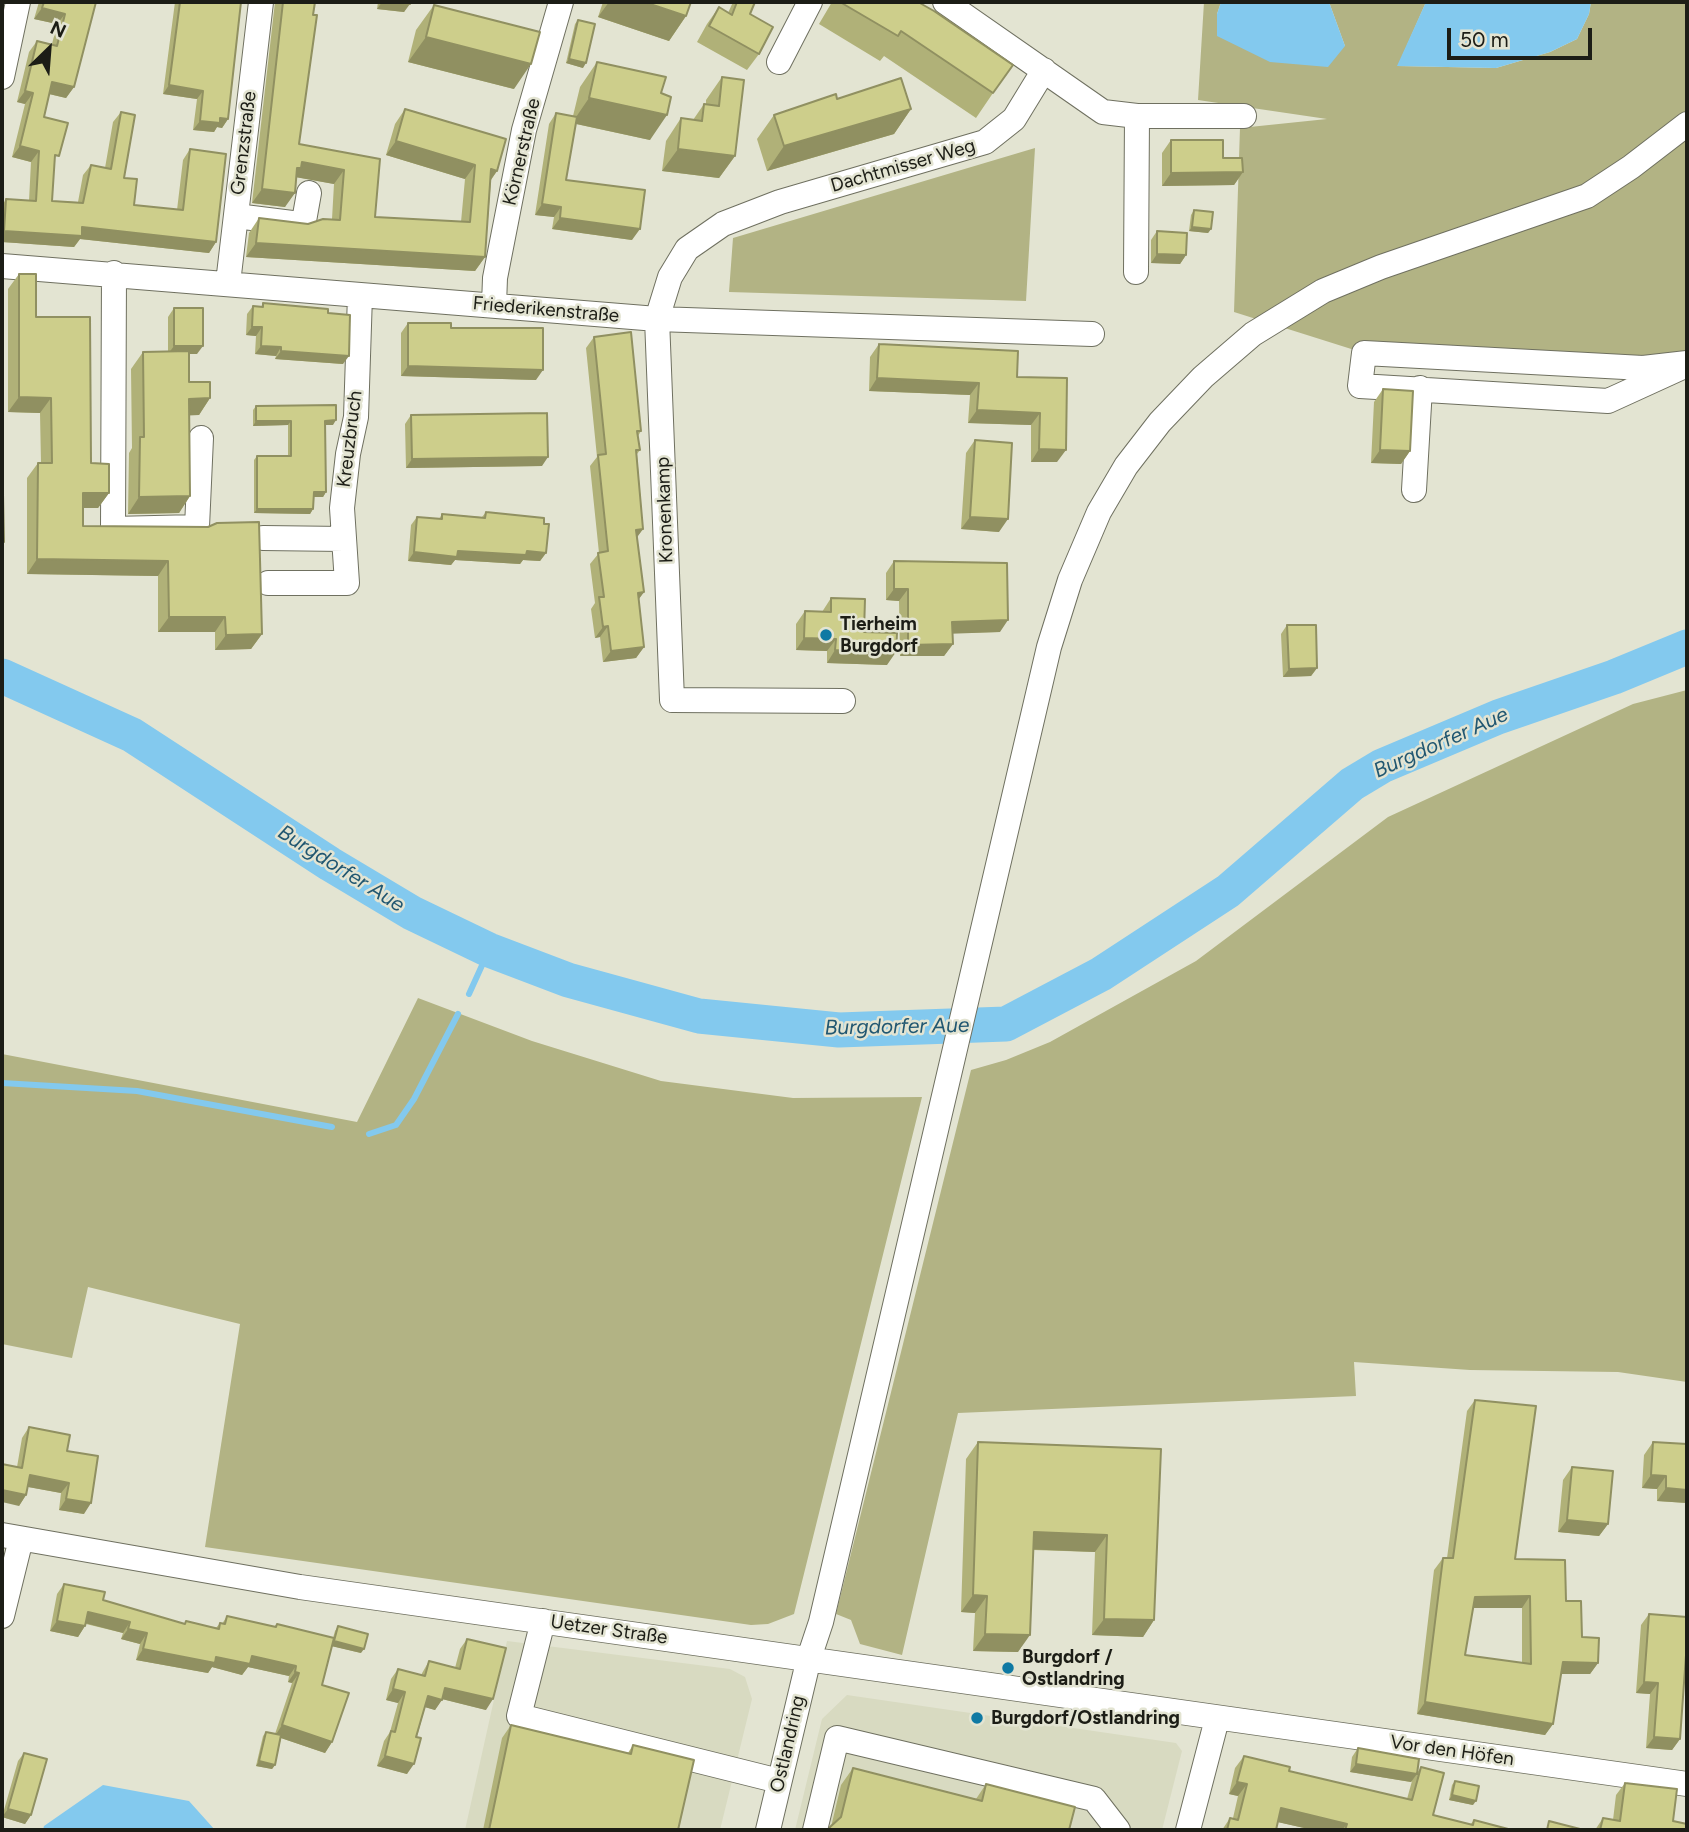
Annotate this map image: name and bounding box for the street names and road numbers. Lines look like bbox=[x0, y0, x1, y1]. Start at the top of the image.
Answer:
street label: Grenzstraße bbox=[226, 90, 262, 196]
street label: Körnerstraße bbox=[499, 96, 545, 208]
street label: Dachtmisser Weg bbox=[828, 134, 978, 198]
street label: Friederikenstraße bbox=[472, 292, 620, 328]
street label: Kreuzbruch bbox=[333, 389, 367, 489]
street label: Kronenkamp bbox=[652, 456, 678, 564]
street label: Uetzer Straße bbox=[549, 1611, 669, 1649]
street label: Ostlandring bbox=[766, 1693, 810, 1795]
street label: Vor den Höfen bbox=[1389, 1731, 1515, 1771]

